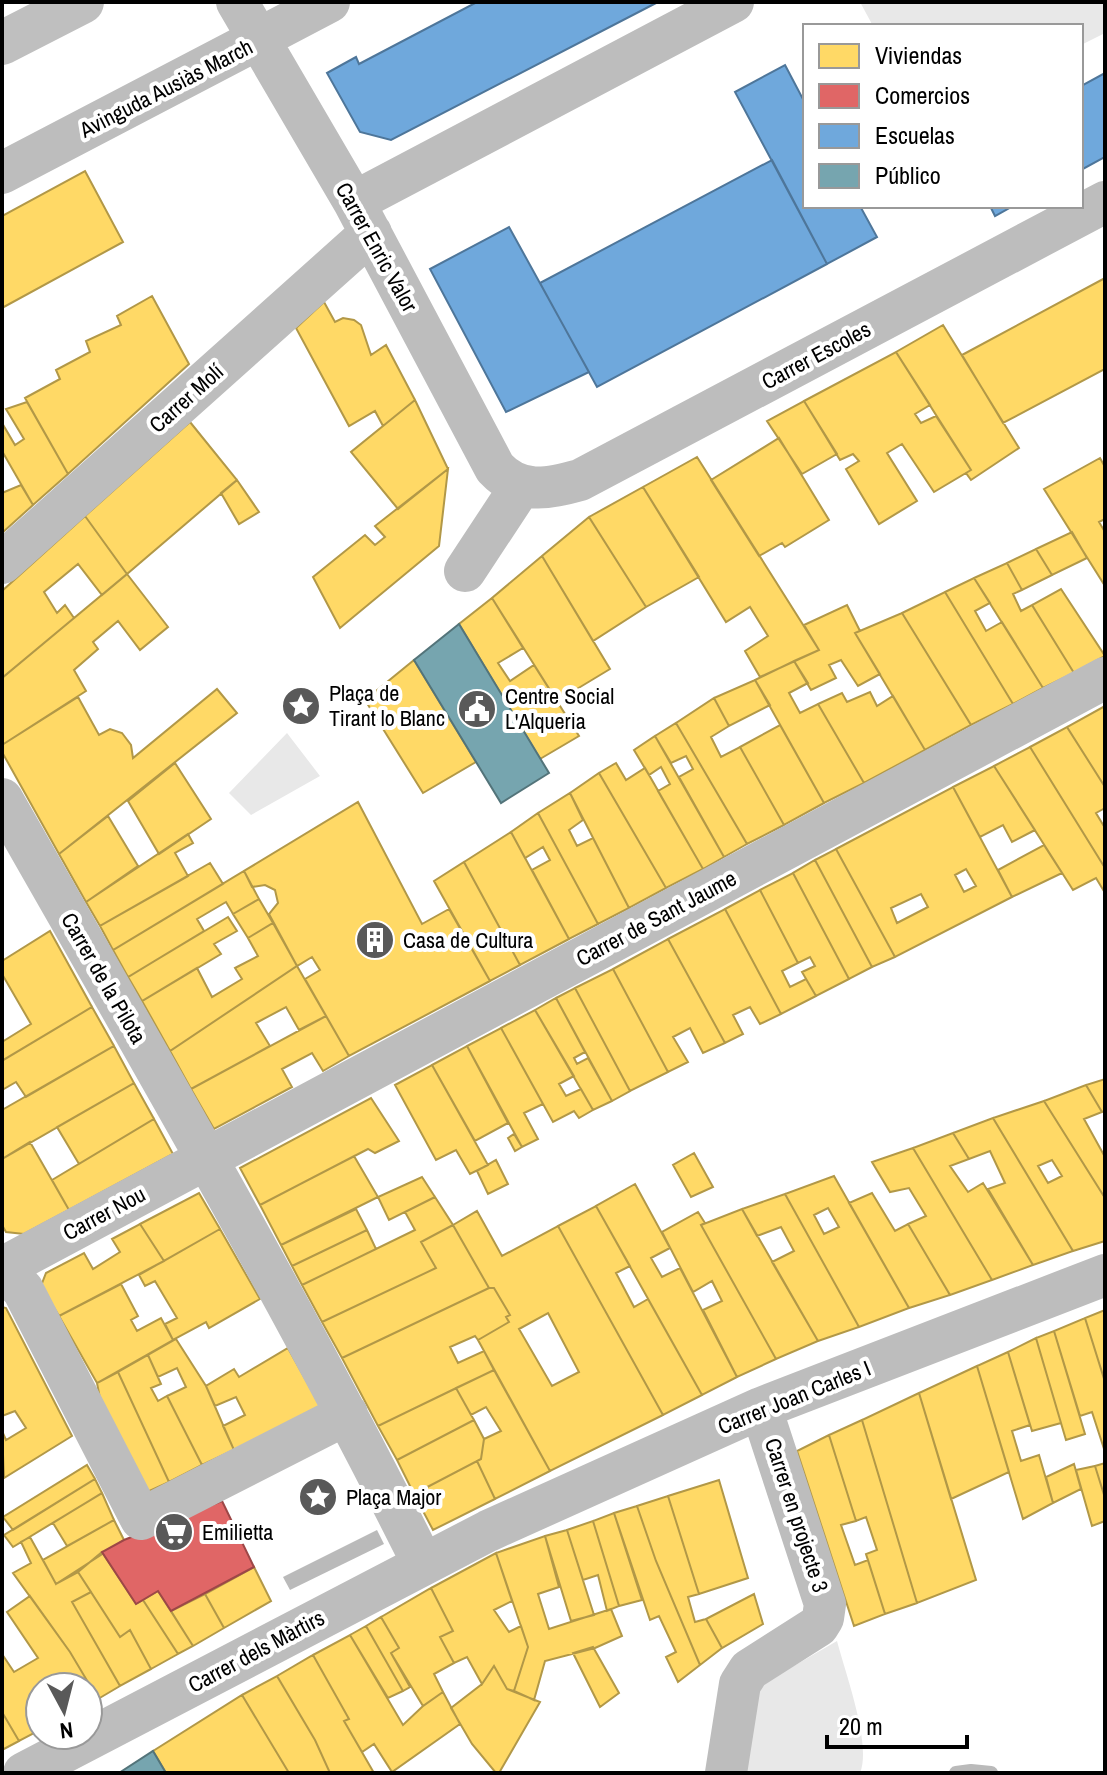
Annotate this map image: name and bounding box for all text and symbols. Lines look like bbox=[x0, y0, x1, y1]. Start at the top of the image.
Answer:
legend bbox=[803, 24, 1083, 208]
street label: Avinguda Ausiàs March bbox=[74, 31, 258, 145]
text: Viviendas bbox=[875, 39, 962, 71]
text: Comercios bbox=[875, 79, 970, 111]
text: Escuelas bbox=[875, 119, 955, 151]
text: Público bbox=[875, 159, 941, 191]
street label: Carrer Enric Valor bbox=[329, 177, 425, 317]
street label: Carrer Escoles bbox=[756, 314, 876, 396]
street label: Carrer Molí bbox=[142, 356, 230, 439]
place label: Plaça de Tirant lo Blanc bbox=[329, 678, 445, 733]
place label: Centre Social L'Alqueria bbox=[505, 681, 614, 736]
place icon: Plaça de Tirant lo Blanc bbox=[280, 685, 322, 727]
public building icon: Centre Social L'Alqueria bbox=[456, 688, 498, 730]
street label: Carrer de Sant Jaume bbox=[571, 863, 741, 973]
street label: Carrer de la Pilota bbox=[54, 907, 154, 1049]
building icon: Casa de Cultura bbox=[354, 919, 396, 961]
place label: Casa de Cultura bbox=[403, 925, 533, 955]
street label: Carrer Nou bbox=[58, 1179, 150, 1247]
street label: Carrer Joan Carles I bbox=[713, 1353, 875, 1441]
street label: Carrer en projecte 3 bbox=[758, 1434, 836, 1596]
place icon: Plaça Major bbox=[297, 1476, 339, 1518]
place label: Plaça Major bbox=[346, 1482, 441, 1512]
supermarket icon: Emilietta bbox=[153, 1511, 195, 1553]
place label: Emilietta bbox=[202, 1517, 273, 1547]
street label: Carrer dels Màrtirs bbox=[183, 1602, 329, 1700]
north arrow bbox=[24, 1671, 104, 1751]
scale bar bbox=[827, 1699, 967, 1749]
text: 20 m bbox=[839, 1710, 883, 1742]
text: N bbox=[58, 1715, 75, 1747]

